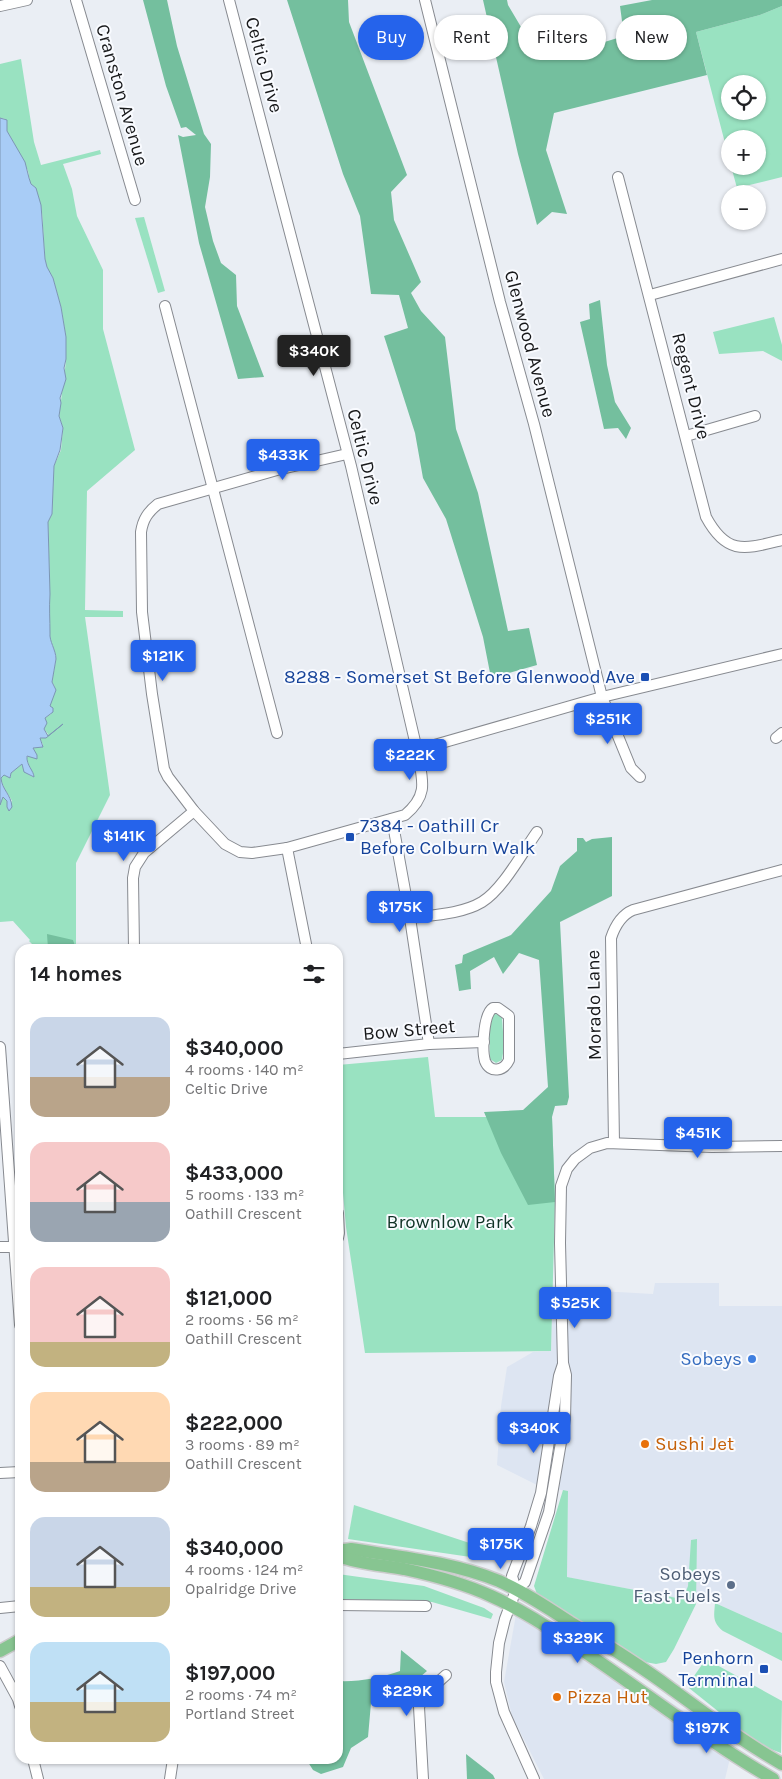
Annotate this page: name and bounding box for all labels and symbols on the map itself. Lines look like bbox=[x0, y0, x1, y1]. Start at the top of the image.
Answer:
street label: Celtic Drive bbox=[241, 15, 287, 115]
street label: Cranston Avenue bbox=[91, 22, 153, 168]
street label: Glenwood Avenue bbox=[500, 268, 560, 420]
street label: Regent Drive bbox=[667, 330, 715, 442]
pin: $340K bbox=[279, 334, 349, 377]
street label: Celtic Drive bbox=[342, 407, 388, 507]
pin: $433K bbox=[248, 438, 318, 481]
pin: $121K bbox=[128, 640, 198, 682]
place label: 8288 - Somerset St Before Glenwood Ave bbox=[284, 666, 635, 688]
marker: 8288 - Somerset St Before Glenwood Ave bbox=[639, 671, 651, 683]
pin: $251K bbox=[573, 702, 643, 745]
pin: $222K bbox=[375, 738, 445, 781]
place label: 7384 - Oathill Cr Before Colburn Walk bbox=[360, 815, 536, 859]
pin: $141K bbox=[89, 820, 159, 862]
marker: 7384 - Oathill Cr Before Colburn Walk bbox=[344, 831, 356, 843]
pin: $175K bbox=[365, 890, 435, 933]
street label: Morado Lane bbox=[582, 950, 606, 1060]
street label: Bow Street bbox=[362, 1015, 456, 1045]
pin: $451K bbox=[663, 1116, 733, 1159]
park label: Brownlow Park bbox=[387, 1211, 514, 1233]
pin: $525K bbox=[540, 1286, 610, 1329]
place label: Sobeys bbox=[680, 1348, 742, 1370]
marker: Sobeys bbox=[746, 1353, 758, 1365]
pin: $340K bbox=[499, 1412, 569, 1454]
place label: Sushi Jet bbox=[655, 1433, 734, 1455]
marker: Sushi Jet bbox=[639, 1438, 651, 1450]
pin: $175K bbox=[466, 1528, 536, 1570]
place label: Sobeys Fast Fuels bbox=[633, 1563, 721, 1607]
marker: Sobeys Fast Fuels bbox=[725, 1579, 737, 1591]
pin: $329K bbox=[543, 1622, 613, 1664]
place label: Penhorn Terminal bbox=[679, 1647, 754, 1691]
marker: Penhorn Terminal bbox=[758, 1663, 770, 1675]
pin: $229K bbox=[372, 1674, 442, 1717]
place label: Pizza Hut bbox=[567, 1686, 648, 1708]
marker: Pizza Hut bbox=[551, 1691, 563, 1703]
pin: $197K bbox=[672, 1712, 742, 1754]

